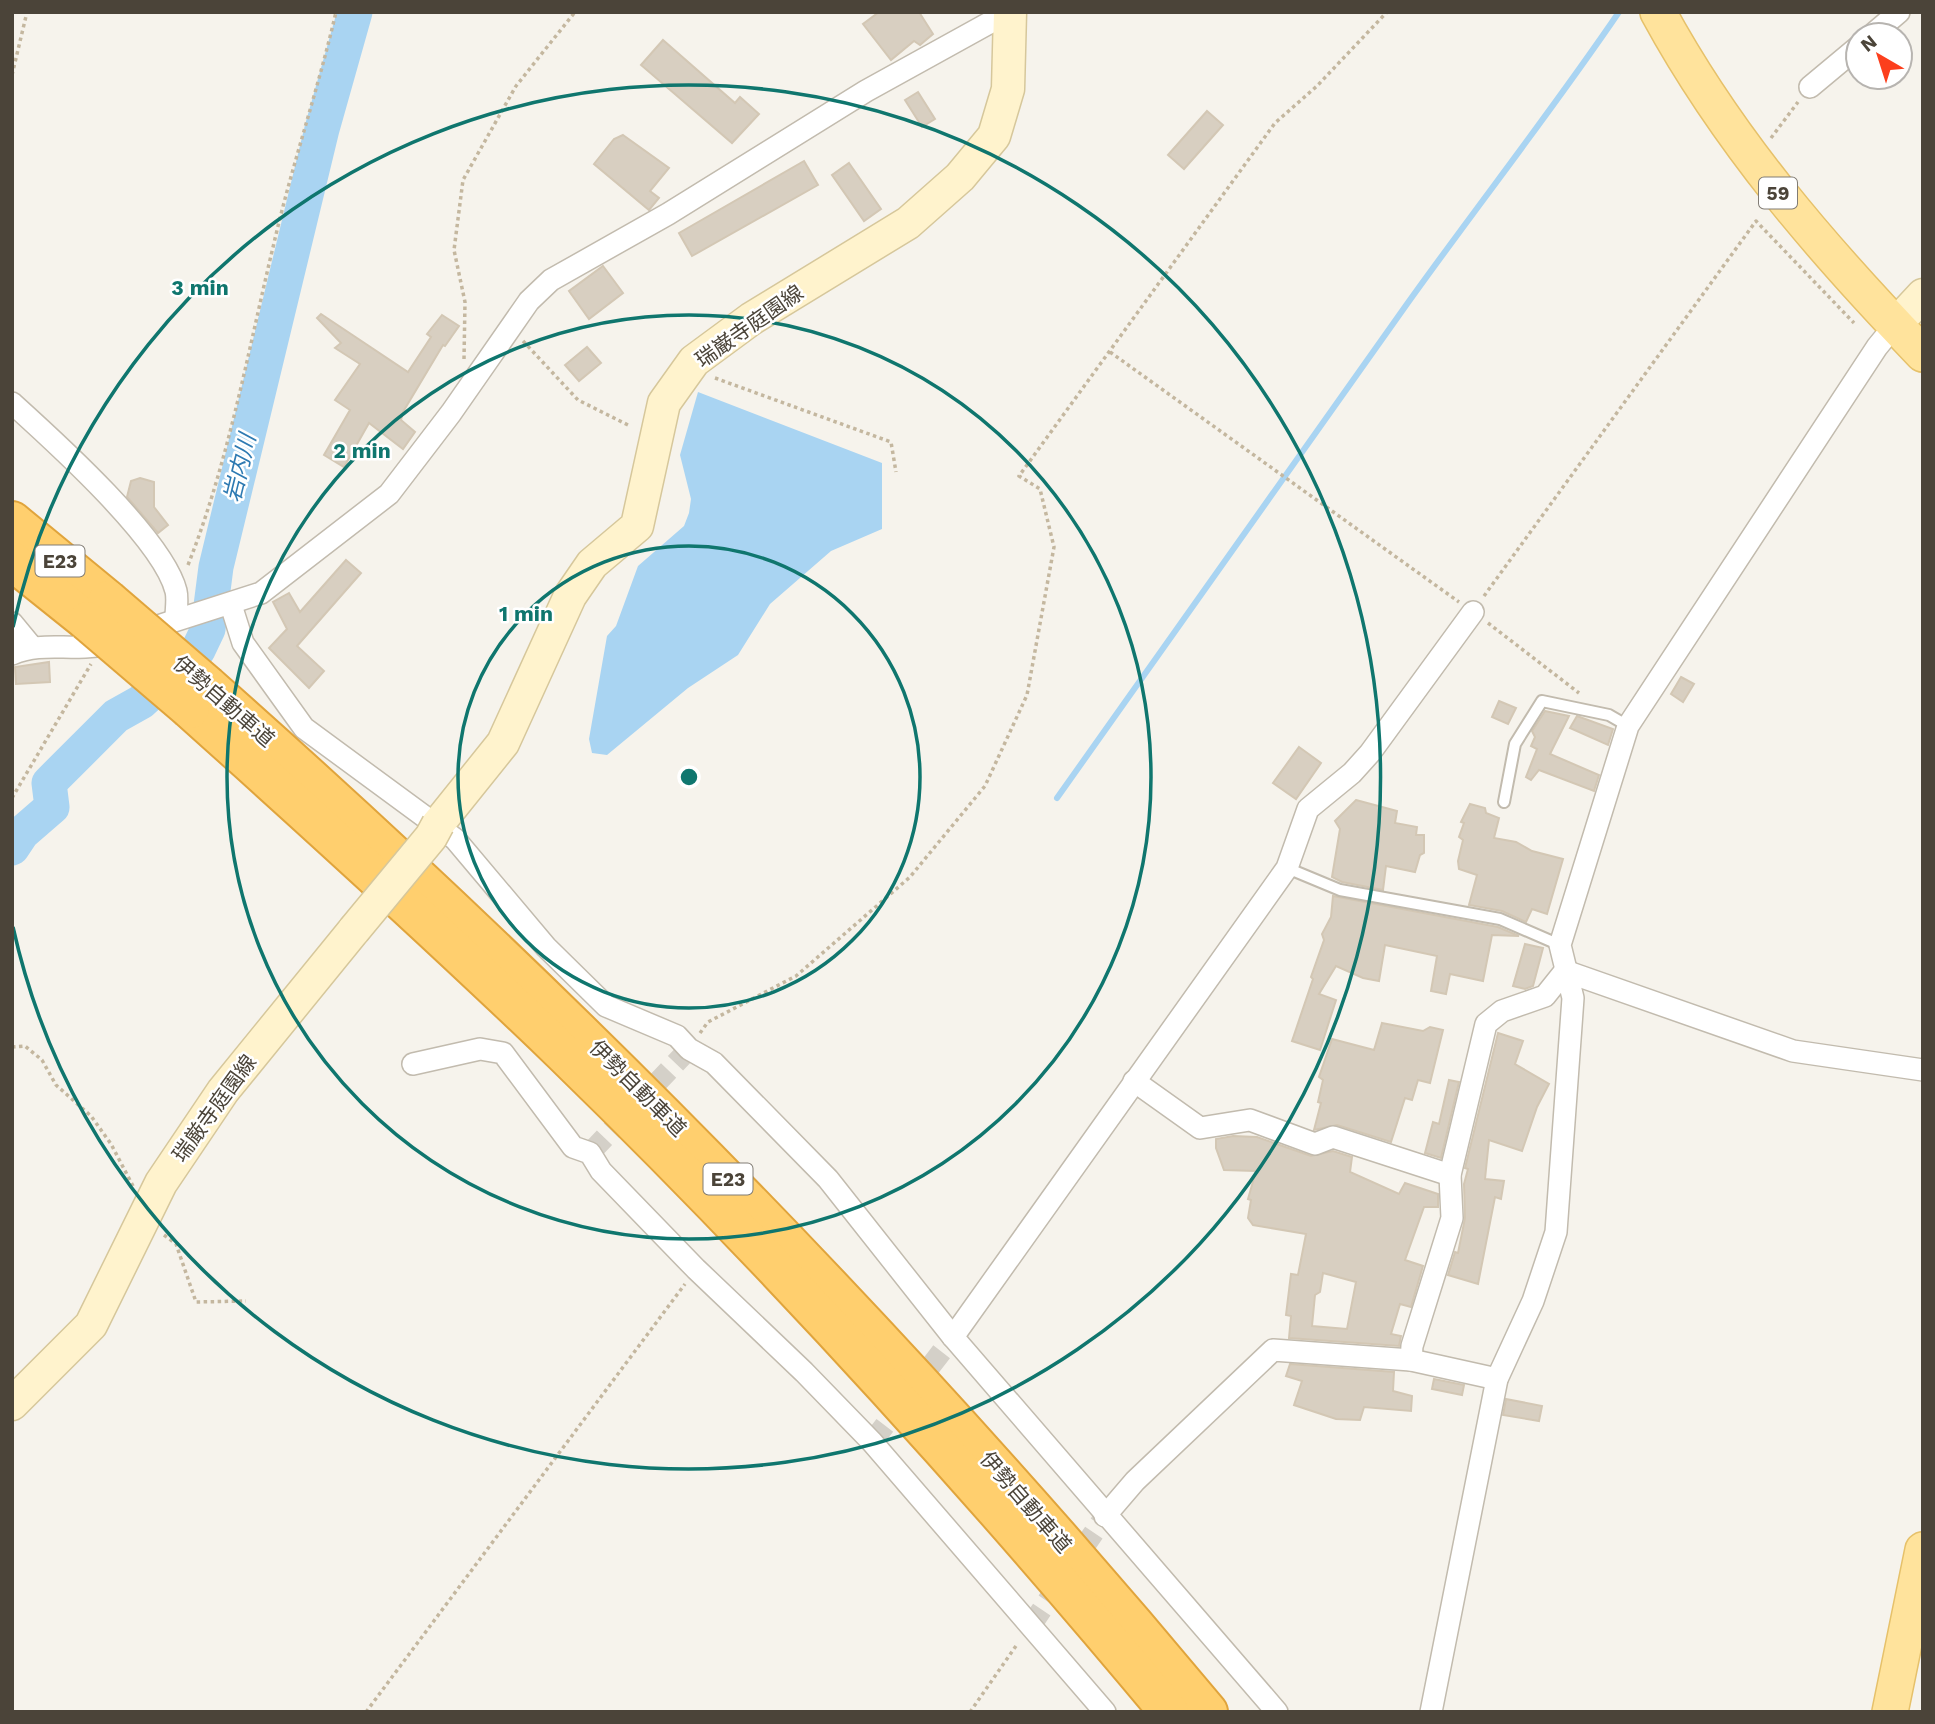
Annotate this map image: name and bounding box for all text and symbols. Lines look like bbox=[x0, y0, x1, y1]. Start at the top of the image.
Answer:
north arrow bbox=[1844, 21, 1914, 91]
text: N bbox=[1856, 30, 1881, 57]
road number: 59 bbox=[1759, 178, 1797, 209]
text: 3 min bbox=[171, 275, 229, 300]
street label: 瑞巌寺庭園線 bbox=[690, 280, 808, 372]
water label: 岩内川 bbox=[219, 428, 262, 505]
text: 2 min bbox=[333, 438, 391, 463]
road number: E23 bbox=[36, 546, 84, 576]
text: 1 min bbox=[499, 601, 553, 626]
street label: 伊勢自動車道 bbox=[168, 650, 280, 752]
centre of rings bbox=[677, 765, 701, 789]
street label: 伊勢自動車道 bbox=[585, 1035, 691, 1141]
street label: 瑞厳寺庭園線 bbox=[167, 1050, 261, 1166]
road number: E23 bbox=[704, 1163, 752, 1194]
street label: 伊勢自動車道 bbox=[975, 1446, 1077, 1558]

